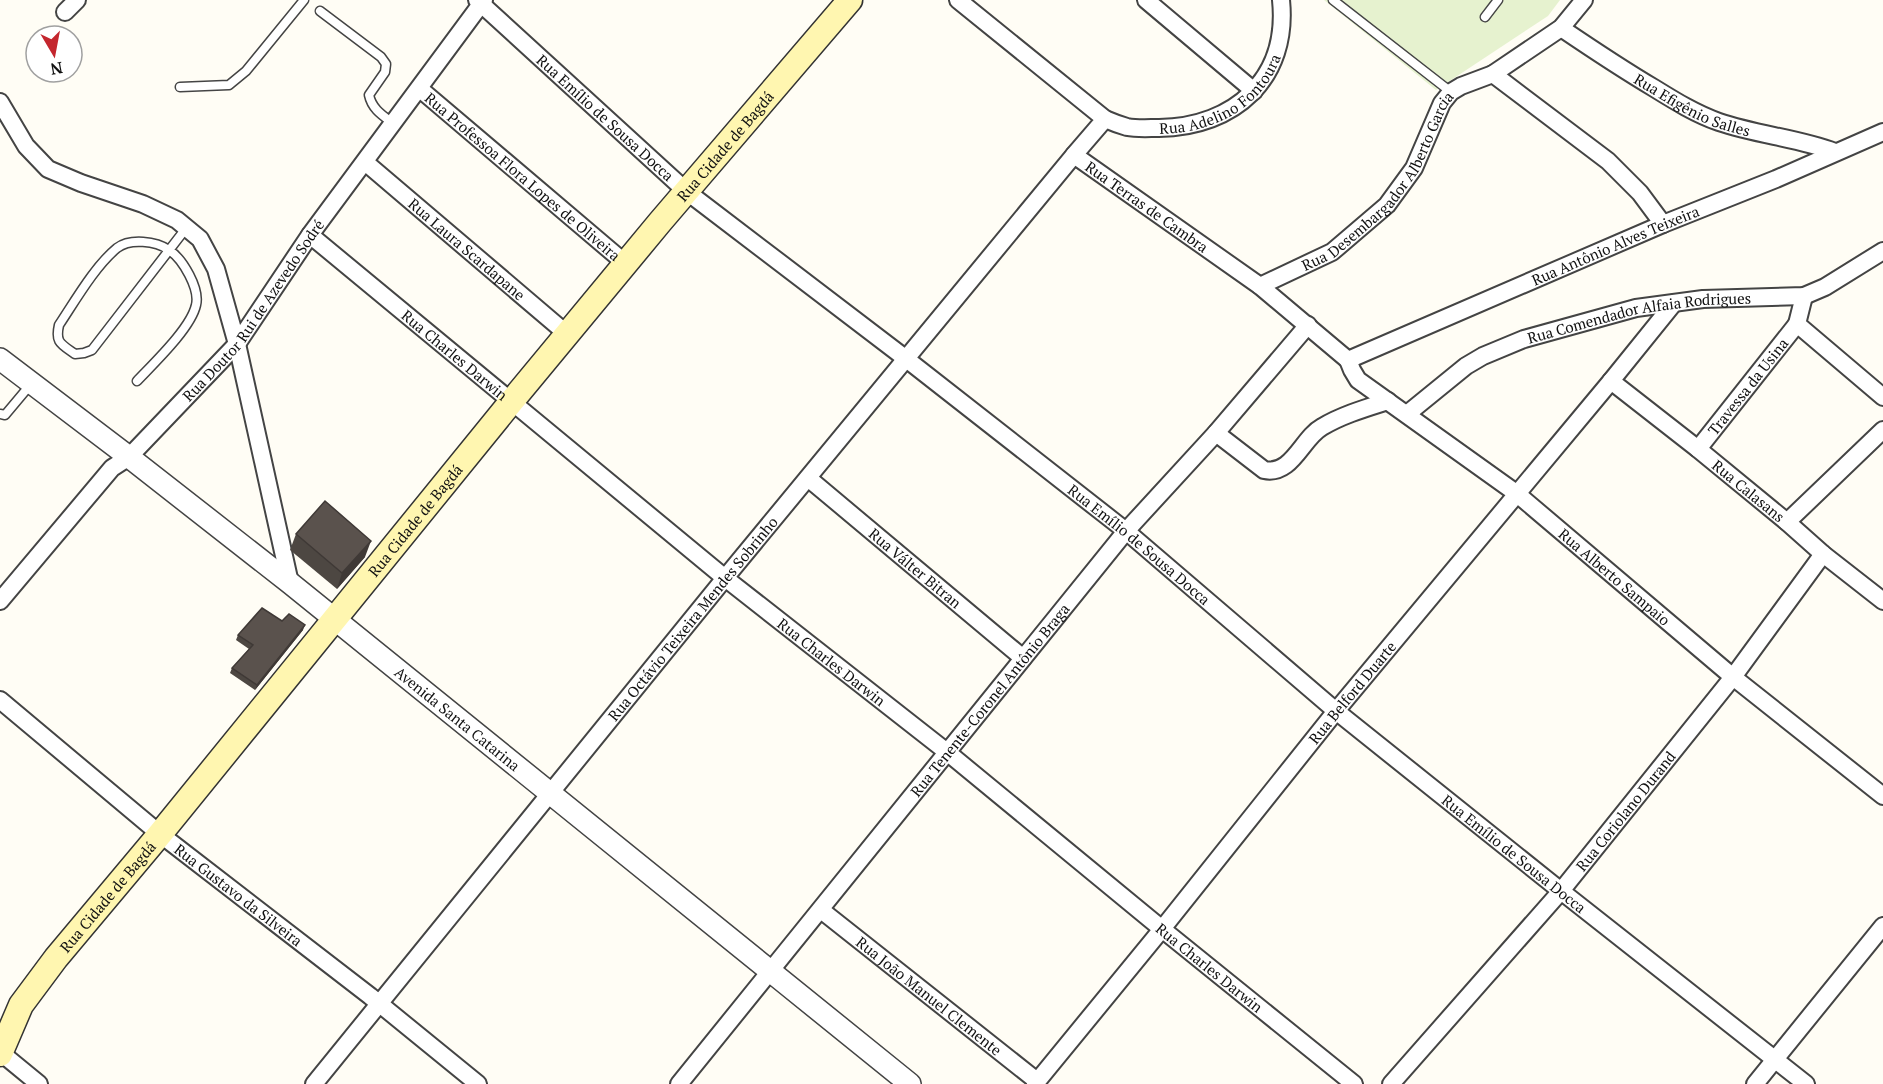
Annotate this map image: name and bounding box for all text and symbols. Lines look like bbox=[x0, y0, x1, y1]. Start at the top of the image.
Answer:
north arrow bbox=[24, 24, 84, 84]
street label: Rua Emílio de Sousa Docca bbox=[533, 50, 679, 185]
street label: Rua Adelino Fontoura bbox=[1159, 51, 1285, 138]
text: N bbox=[49, 57, 64, 81]
street label: Rua Efigênio Salles bbox=[1631, 69, 1752, 140]
street label: Rua Cidade de Bagdá bbox=[672, 86, 778, 205]
street label: Rua Desembargador Alberto Garcia bbox=[1298, 87, 1458, 275]
street label: Rua Professoa Flora Lopes de Oliveira bbox=[421, 88, 625, 265]
street label: Rua Terras de Cambra bbox=[1082, 156, 1213, 257]
street label: Rua Laura Scardapane bbox=[404, 193, 530, 304]
street label: Rua Antônio Alves Teixeira bbox=[1528, 200, 1703, 290]
street label: Rua Doutor Rui de Azevedo Sodré bbox=[178, 215, 328, 405]
street label: Rua Comendador Alfaia Rodrigues bbox=[1525, 288, 1751, 348]
street label: Rua Charles Darwin bbox=[398, 305, 512, 405]
street label: Travessa da Usina bbox=[1703, 333, 1793, 439]
street label: Rua Calasans bbox=[1708, 455, 1789, 526]
street label: Rua Cidade de Bagdá bbox=[363, 460, 467, 581]
street label: Rua Emílio de Sousa Docca bbox=[1064, 480, 1215, 609]
street label: Rua Octávio Teixeira Mendes Sobrinho bbox=[603, 512, 782, 725]
street label: Rua Válter Bitran bbox=[865, 523, 966, 612]
street label: Rua Alberto Sampaio bbox=[1555, 524, 1675, 630]
street label: Rua Tenente-Coronel Antônio Braga bbox=[905, 599, 1074, 800]
street label: Rua Charles Darwin bbox=[774, 613, 890, 710]
street label: Rua Belford Duarte bbox=[1304, 637, 1400, 748]
street label: Avenida Santa Catarina bbox=[391, 662, 525, 775]
street label: Rua Coriolano Durand bbox=[1571, 747, 1680, 875]
street label: Rua Emílio de Sousa Docca bbox=[1438, 790, 1591, 917]
street label: Rua Cidade de Bagdá bbox=[55, 837, 160, 956]
street label: Rua Gustavo da Silveira bbox=[170, 839, 307, 951]
street label: Rua Charles Darwin bbox=[1152, 918, 1267, 1017]
street label: Rua João Manuel Clemente bbox=[852, 932, 1006, 1060]

